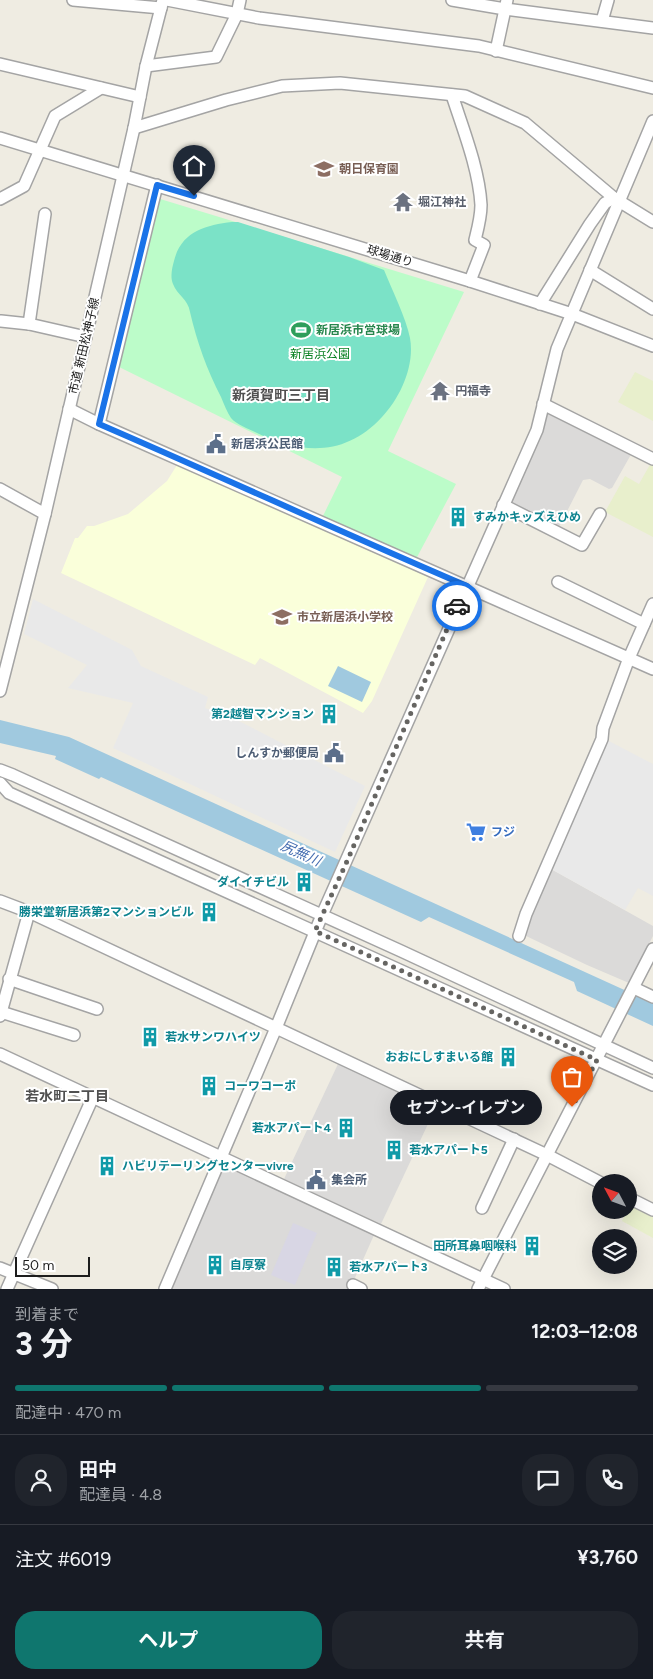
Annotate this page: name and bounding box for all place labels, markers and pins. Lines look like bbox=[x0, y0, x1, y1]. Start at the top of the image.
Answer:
pin bbox=[173, 145, 215, 196]
school or university icon: 朝日保育園 bbox=[313, 158, 335, 180]
place label: 朝日保育園 bbox=[339, 162, 399, 176]
temple icon: 堀江神社 bbox=[392, 191, 414, 213]
place label: 堀江神社 bbox=[418, 195, 466, 209]
sports icon: 新居浜市営球場 bbox=[290, 319, 312, 341]
place label: 新居浜市営球場 bbox=[316, 323, 400, 337]
temple icon: 円福寺 bbox=[429, 380, 451, 402]
place label: 円福寺 bbox=[455, 384, 491, 398]
public building icon: 新居浜公民館 bbox=[205, 433, 227, 455]
place label: 新居浜公民館 bbox=[231, 437, 303, 451]
building icon: すみかキッズえひめ bbox=[447, 506, 469, 528]
place label: すみかキッズえひめ bbox=[473, 510, 581, 524]
school or university icon: 市立新居浜小学校 bbox=[271, 606, 293, 628]
place label: 市立新居浜小学校 bbox=[297, 610, 393, 624]
building icon: 第2越智マンション bbox=[318, 703, 340, 725]
place label: 第2越智マンション bbox=[211, 707, 314, 721]
public building icon: しんすか郵便局 bbox=[323, 742, 345, 764]
place label: しんすか郵便局 bbox=[235, 746, 319, 760]
supermarket icon: フジ bbox=[465, 821, 487, 843]
place label: フジ bbox=[491, 825, 515, 839]
building icon: ダイイチビル bbox=[293, 871, 315, 893]
place label: ダイイチビル bbox=[217, 875, 289, 889]
building icon: 勝栄堂新居浜第2マンションビル bbox=[198, 901, 220, 923]
place label: 勝栄堂新居浜第2マンションビル bbox=[19, 905, 194, 919]
building icon: 若水サンワハイツ bbox=[139, 1026, 161, 1048]
place label: 若水サンワハイツ bbox=[165, 1030, 261, 1044]
building icon: おおにしすまいる館 bbox=[497, 1046, 519, 1068]
place label: おおにしすまいる館 bbox=[385, 1050, 493, 1064]
pin bbox=[551, 1056, 593, 1107]
building icon: コーワコーポ bbox=[198, 1075, 220, 1097]
place label: コーワコーポ bbox=[224, 1079, 296, 1093]
callout: セブン-イレブン bbox=[390, 1090, 542, 1124]
building icon: 若水アパート4 bbox=[335, 1117, 357, 1139]
place label: 若水アパート4 bbox=[252, 1121, 331, 1135]
building icon: 若水アパート5 bbox=[383, 1139, 405, 1161]
place label: 若水アパート5 bbox=[409, 1143, 488, 1157]
building icon: ハビリテーリングセンターvivre bbox=[96, 1155, 118, 1177]
place label: ハビリテーリングセンターvivre bbox=[122, 1159, 294, 1173]
public building icon: 集会所 bbox=[305, 1169, 327, 1191]
place label: 集会所 bbox=[331, 1173, 367, 1187]
building icon: 田所耳鼻咽喉科 bbox=[521, 1235, 543, 1257]
place label: 田所耳鼻咽喉科 bbox=[433, 1239, 517, 1253]
building icon: 自厚寮 bbox=[204, 1254, 226, 1276]
building icon: 若水アパート3 bbox=[323, 1256, 345, 1278]
place label: 自厚寮 bbox=[230, 1258, 266, 1272]
place label: 若水アパート3 bbox=[349, 1260, 428, 1274]

